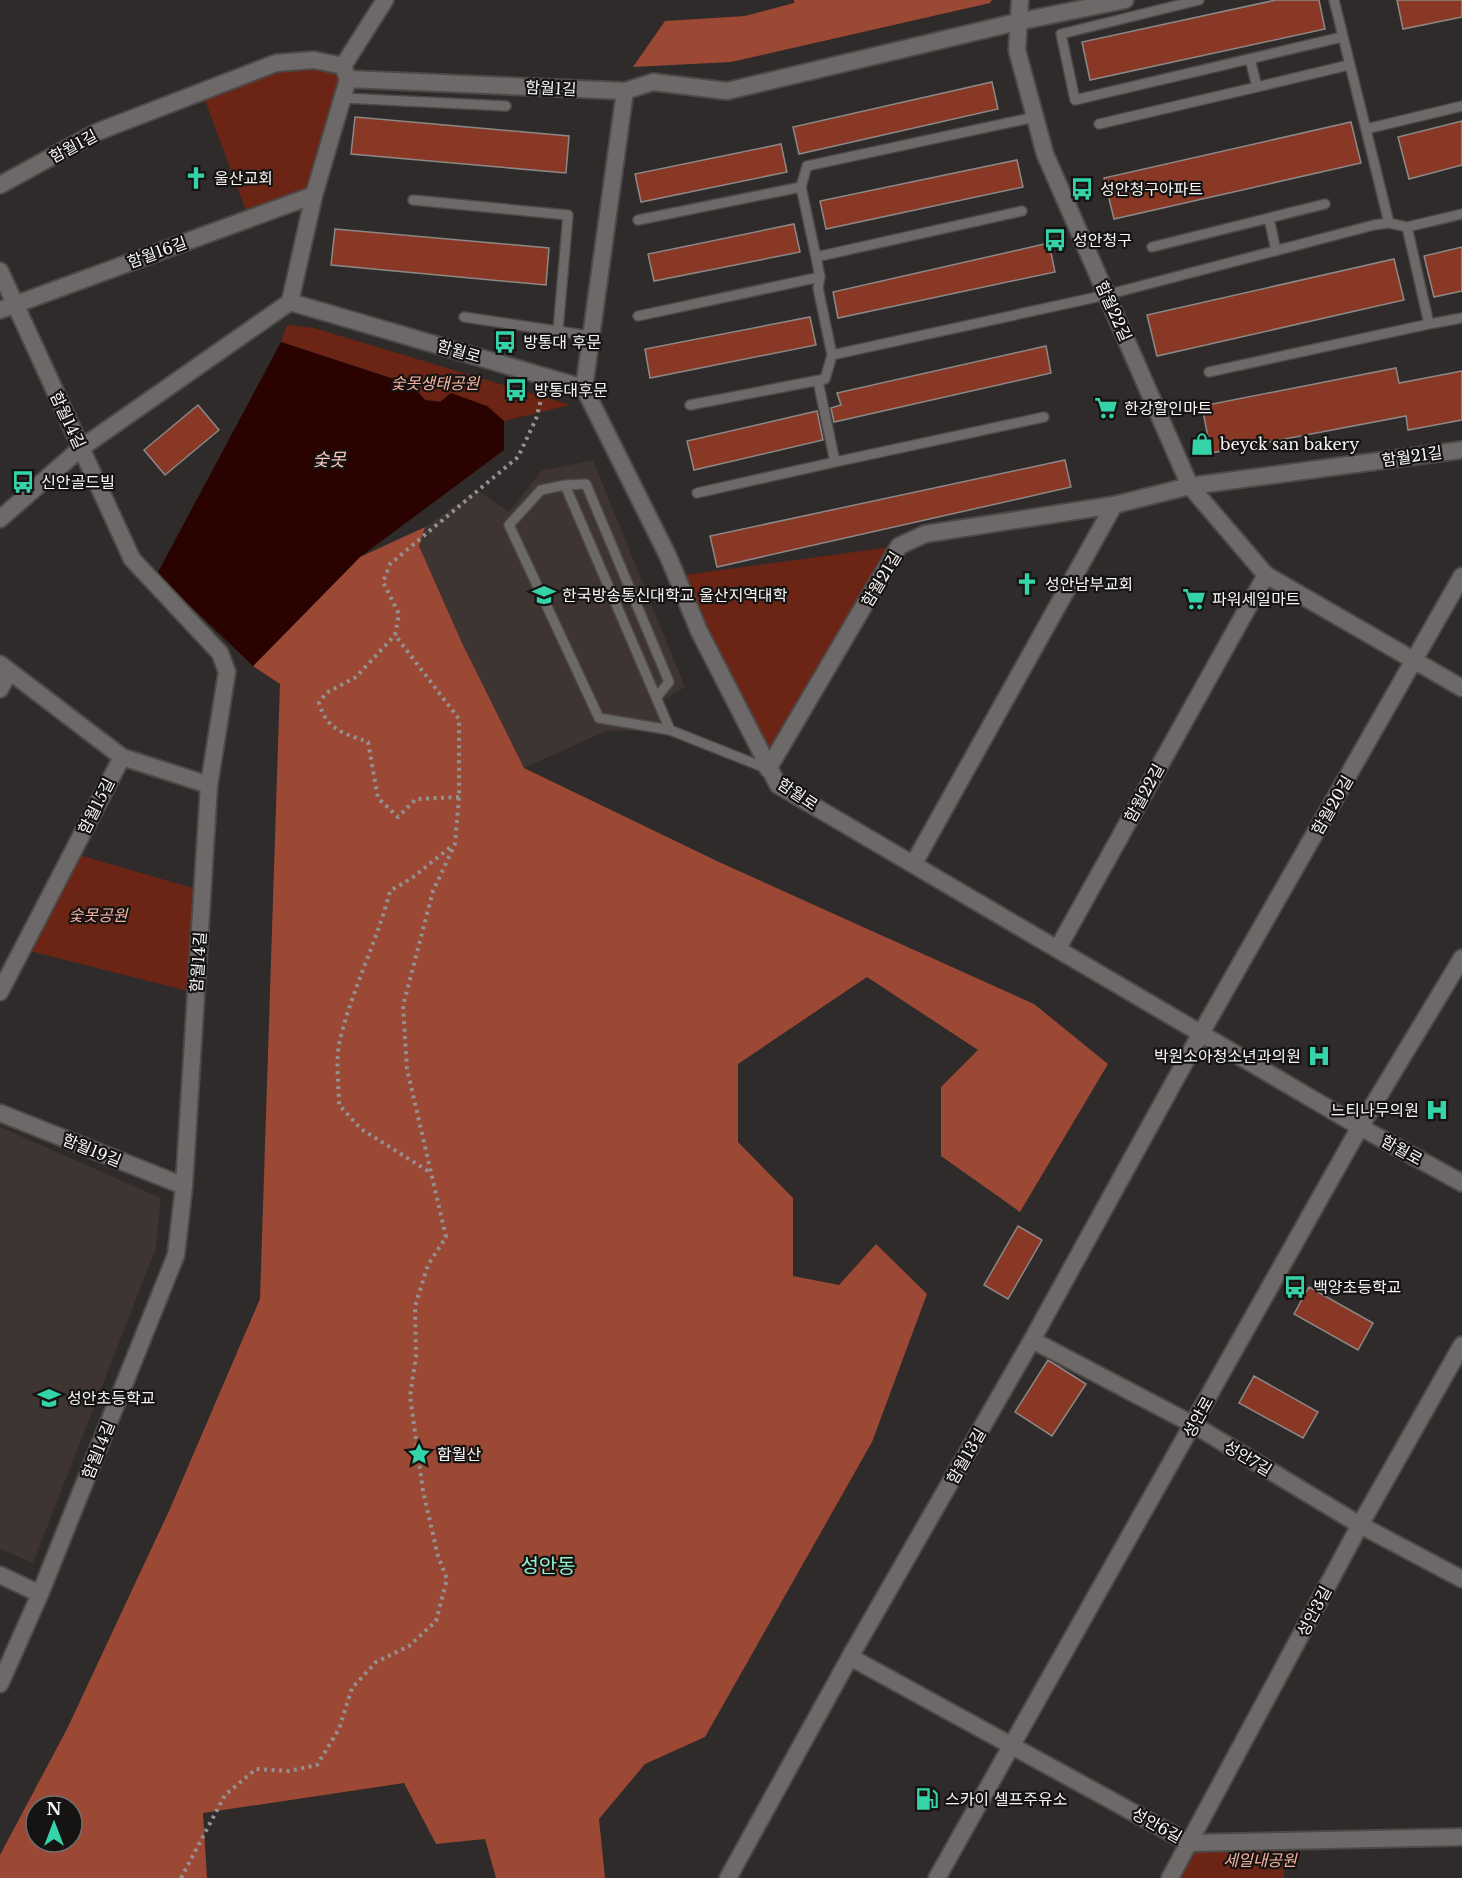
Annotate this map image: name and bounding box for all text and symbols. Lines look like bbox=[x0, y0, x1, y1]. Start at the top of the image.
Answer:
street label: 함월1길 bbox=[525, 77, 577, 99]
street label: 함월1길 bbox=[46, 125, 100, 167]
church icon: 울산교회 bbox=[183, 165, 209, 191]
place label: 울산교회 bbox=[214, 168, 273, 188]
bus stop icon: 성안청구아파트 bbox=[1069, 176, 1095, 202]
place label: 성안청구아파트 bbox=[1100, 179, 1203, 199]
bus stop icon: 성안청구 bbox=[1042, 227, 1068, 253]
place label: 성안청구 bbox=[1073, 230, 1132, 250]
street label: 함월16길 bbox=[125, 232, 189, 272]
street label: 함월22길 bbox=[1092, 278, 1136, 344]
bus stop icon: 방통대 후문 bbox=[492, 329, 518, 355]
place label: 방통대 후문 bbox=[523, 332, 601, 352]
street label: 함월로 bbox=[435, 335, 483, 367]
park label: 숯못생태공원 bbox=[391, 373, 480, 393]
bus stop icon: 방통대후문 bbox=[503, 377, 529, 403]
place label: 방통대후문 bbox=[534, 380, 608, 400]
street label: 함월14길 bbox=[46, 388, 90, 452]
supermarket icon: 한강할인마트 bbox=[1093, 395, 1119, 421]
place label: 한강할인마트 bbox=[1124, 398, 1212, 418]
shop icon: beyck san bakery bbox=[1189, 431, 1215, 457]
place label: beyck san bakery bbox=[1219, 434, 1360, 454]
street label: 함월21길 bbox=[1380, 442, 1444, 470]
water label: 숯못 bbox=[312, 449, 347, 471]
bus stop icon: 신안골드빌 bbox=[10, 469, 36, 495]
place label: 신안골드빌 bbox=[41, 472, 115, 492]
street label: 함월21길 bbox=[857, 548, 905, 610]
church icon: 성안남부교회 bbox=[1014, 571, 1040, 597]
place label: 성안남부교회 bbox=[1045, 574, 1133, 594]
school or university icon: 한국방송통신대학교 울산지역대학 bbox=[531, 582, 557, 608]
place label: 한국방송통신대학교 울산지역대학 bbox=[562, 585, 788, 605]
supermarket icon: 파워세일마트 bbox=[1181, 586, 1207, 612]
place label: 파워세일마트 bbox=[1212, 589, 1300, 609]
street label: 함월22길 bbox=[1120, 760, 1168, 826]
street label: 함월20길 bbox=[1307, 772, 1357, 838]
street label: 함월로 bbox=[774, 773, 822, 815]
street label: 함월15길 bbox=[73, 775, 119, 837]
park label: 숯못공원 bbox=[69, 905, 129, 925]
street label: 함월14길 bbox=[186, 931, 210, 993]
hospital icon: 박원소아청소년과의원 bbox=[1306, 1043, 1332, 1069]
place label: 박원소아청소년과의원 bbox=[1154, 1046, 1301, 1066]
hospital icon: 느티나무의원 bbox=[1424, 1097, 1450, 1123]
place label: 느티나무의원 bbox=[1331, 1100, 1419, 1120]
street label: 함월19길 bbox=[60, 1129, 124, 1171]
street label: 함월로 bbox=[1378, 1131, 1426, 1170]
bus stop icon: 백양초등학교 bbox=[1282, 1274, 1308, 1300]
place label: 백양초등학교 bbox=[1313, 1277, 1401, 1297]
school or university icon: 성안초등학교 bbox=[36, 1385, 62, 1411]
place label: 성안초등학교 bbox=[67, 1388, 155, 1408]
street label: 성안로 bbox=[1179, 1393, 1218, 1441]
street label: 함월14길 bbox=[77, 1418, 119, 1482]
street label: 함월13길 bbox=[942, 1425, 990, 1487]
street label: 성안7길 bbox=[1220, 1436, 1276, 1480]
place icon: 함월산 bbox=[406, 1441, 432, 1467]
place label: 함월산 bbox=[437, 1444, 481, 1464]
district label: 성안동 bbox=[520, 1554, 576, 1578]
street label: 성안3길 bbox=[1292, 1582, 1336, 1640]
fuel station icon: 스카이 셀프주유소 bbox=[914, 1786, 940, 1812]
place label: 스카이 셀프주유소 bbox=[945, 1789, 1067, 1809]
north arrow bbox=[24, 1794, 84, 1854]
text: N bbox=[46, 1799, 62, 1819]
street label: 성안6길 bbox=[1128, 1803, 1186, 1847]
park label: 세일내공원 bbox=[1223, 1850, 1298, 1870]

